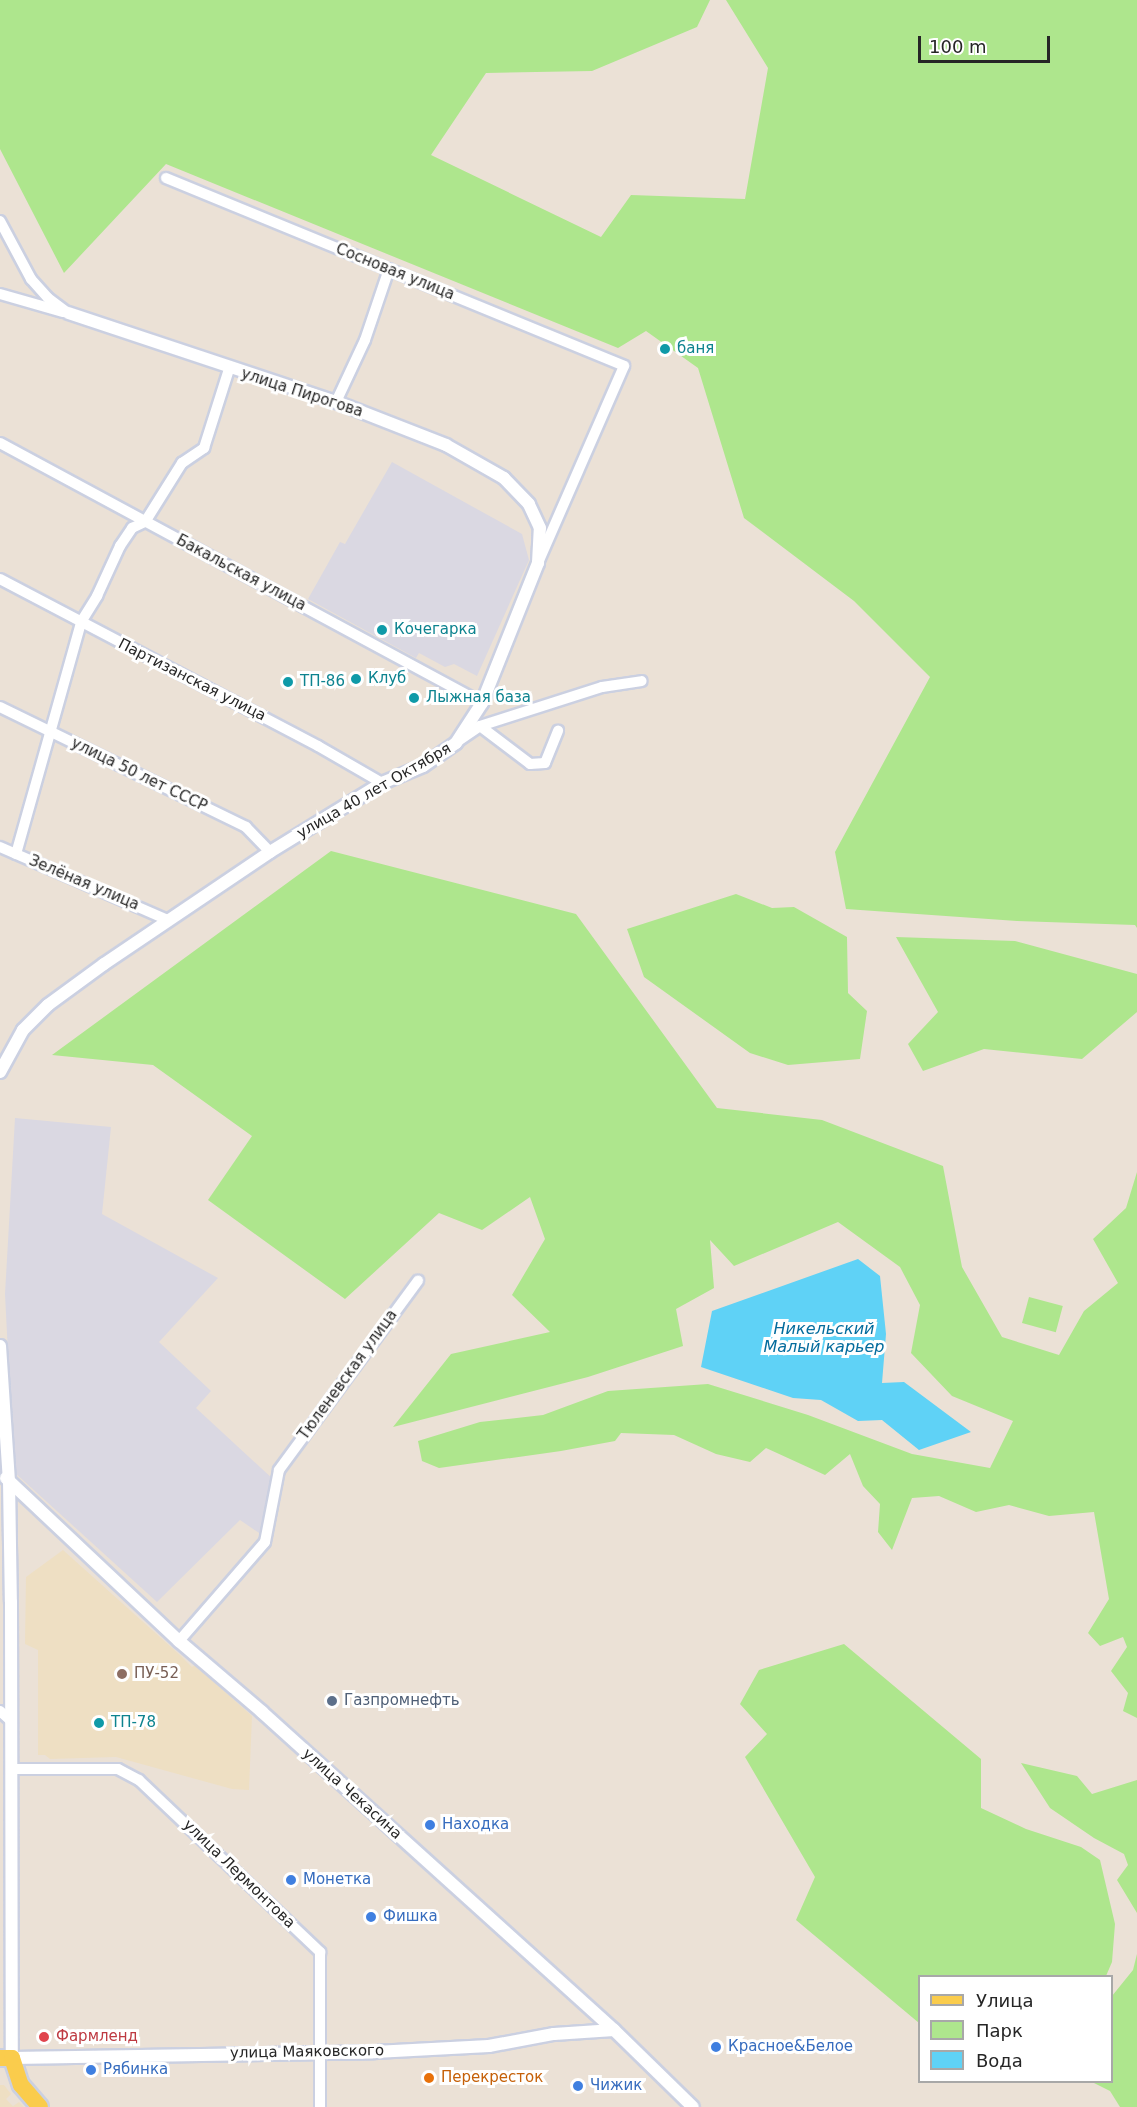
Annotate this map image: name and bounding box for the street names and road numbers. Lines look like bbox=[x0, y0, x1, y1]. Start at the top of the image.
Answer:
street label: Сосновая улица bbox=[333, 240, 457, 304]
street label: улица Пирогова bbox=[239, 365, 365, 421]
street label: Бакальская улица bbox=[173, 531, 309, 615]
street label: Партизанская улица bbox=[115, 635, 269, 725]
street label: улица 50 лет СССР bbox=[68, 734, 210, 816]
street label: улица 40 лет Октября bbox=[294, 739, 454, 843]
street label: Зелёная улица bbox=[26, 852, 142, 914]
street label: Тюленевская улица bbox=[295, 1306, 401, 1444]
street label: улица Чекасина bbox=[299, 1745, 405, 1843]
street label: улица Лермонтова bbox=[179, 1816, 299, 1932]
street label: улица Маяковского bbox=[230, 2042, 384, 2062]

